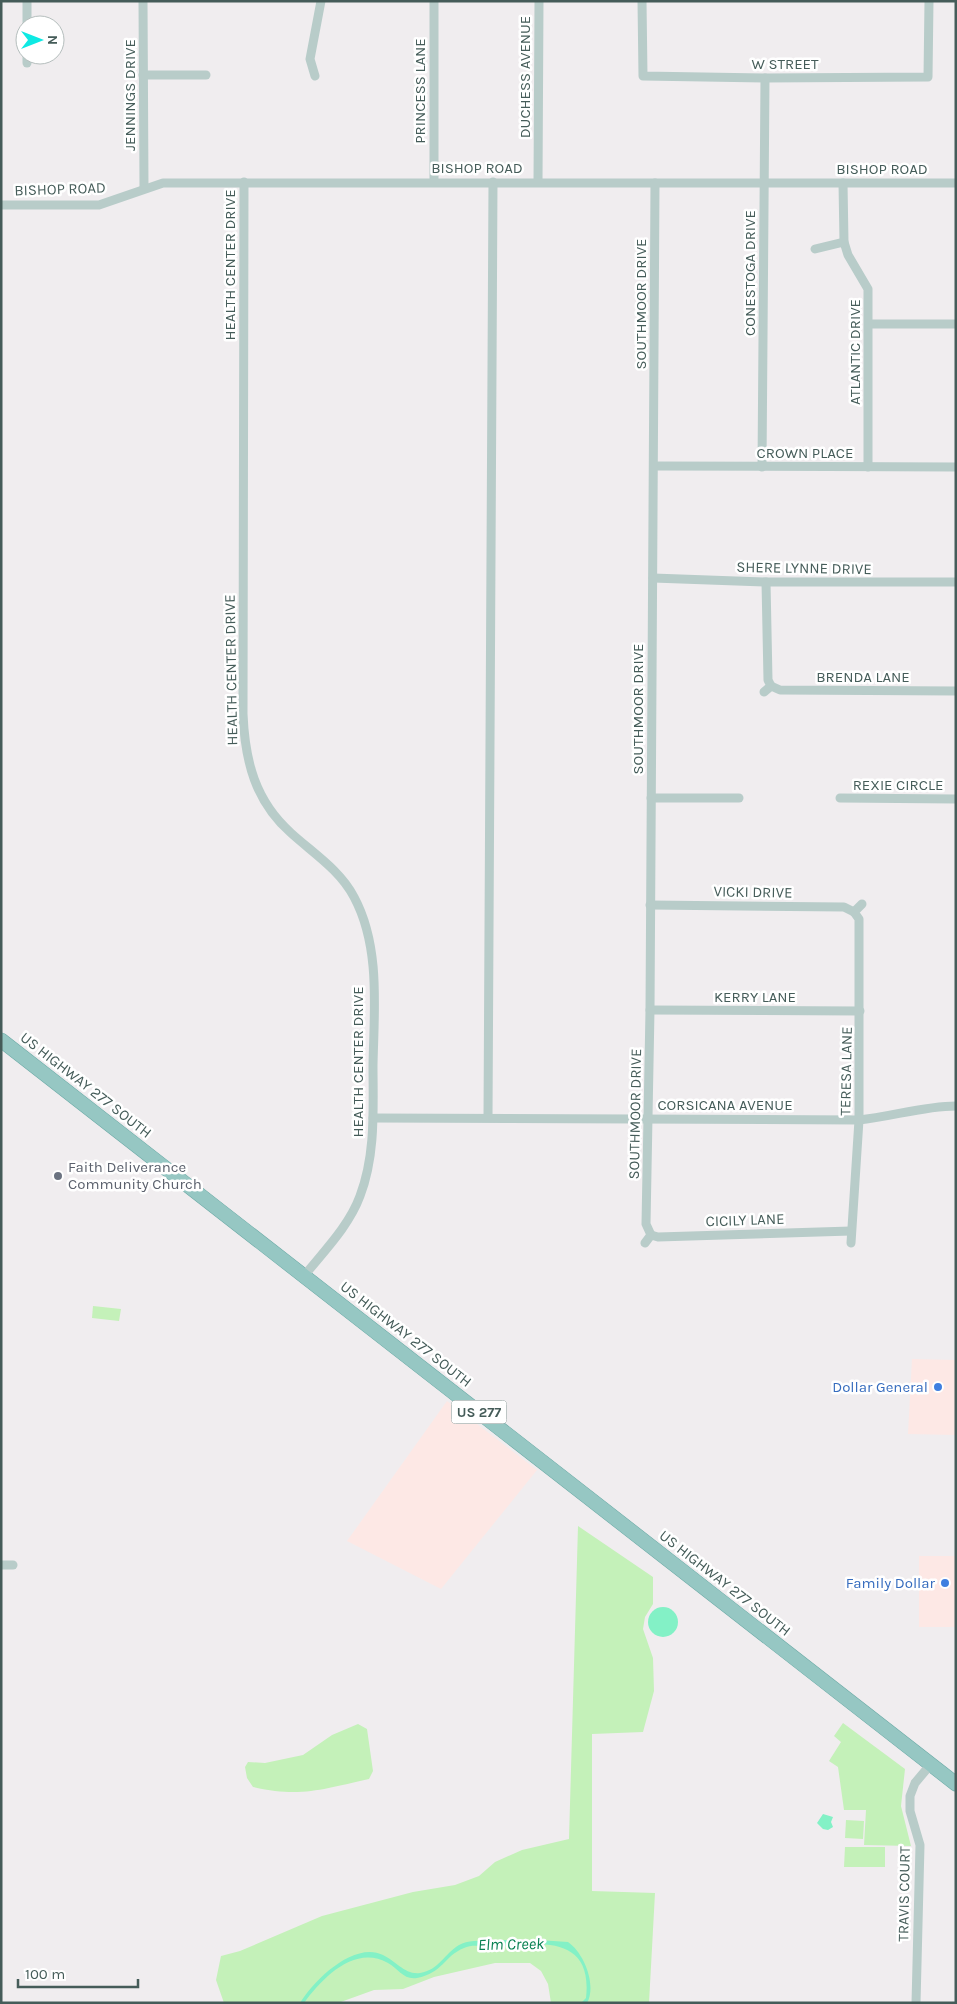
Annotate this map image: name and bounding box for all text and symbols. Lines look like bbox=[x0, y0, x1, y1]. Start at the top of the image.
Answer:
north arrow bbox=[15, 15, 65, 65]
street label: DUCHESS AVENUE bbox=[516, 16, 534, 138]
text: N bbox=[44, 35, 61, 45]
street label: PRINCESS LANE bbox=[411, 38, 429, 144]
street label: JENNINGS DRIVE bbox=[121, 39, 139, 151]
street label: W STREET bbox=[751, 55, 819, 73]
street label: BISHOP ROAD bbox=[431, 159, 523, 177]
street label: BISHOP ROAD bbox=[836, 160, 928, 178]
street label: BISHOP ROAD bbox=[14, 178, 106, 200]
street label: HEALTH CENTER DRIVE bbox=[221, 189, 239, 341]
street label: CONESTOGA DRIVE bbox=[741, 210, 759, 336]
street label: SOUTHMOOR DRIVE bbox=[632, 238, 650, 370]
street label: ATLANTIC DRIVE bbox=[846, 299, 864, 405]
street label: CROWN PLACE bbox=[757, 444, 853, 462]
street label: SHERE LYNNE DRIVE bbox=[736, 558, 872, 578]
street label: HEALTH CENTER DRIVE bbox=[221, 594, 241, 746]
street label: SOUTHMOOR DRIVE bbox=[629, 643, 647, 775]
street label: BRENDA LANE bbox=[816, 668, 910, 686]
street label: REXIE CIRCLE bbox=[853, 776, 943, 794]
street label: VICKI DRIVE bbox=[713, 882, 793, 902]
street label: HEALTH CENTER DRIVE bbox=[349, 986, 367, 1138]
street label: KERRY LANE bbox=[714, 988, 796, 1006]
street label: TERESA LANE bbox=[836, 1026, 856, 1116]
street label: US HIGHWAY 277 SOUTH bbox=[17, 1028, 155, 1142]
street label: SOUTHMOOR DRIVE bbox=[625, 1048, 645, 1180]
street label: CORSICANA AVENUE bbox=[657, 1096, 793, 1114]
place label: Faith Deliverance Community Church bbox=[68, 1158, 202, 1193]
marker: Faith Deliverance Community Church bbox=[52, 1170, 64, 1182]
street label: CICILY LANE bbox=[705, 1210, 785, 1230]
street label: US HIGHWAY 277 SOUTH bbox=[337, 1277, 475, 1391]
place label: Dollar General bbox=[832, 1378, 928, 1396]
marker: Dollar General bbox=[932, 1381, 944, 1393]
road number: US 277 bbox=[452, 1400, 506, 1424]
street label: US HIGHWAY 277 SOUTH bbox=[656, 1526, 794, 1640]
place label: Family Dollar bbox=[846, 1574, 936, 1592]
marker: Family Dollar bbox=[939, 1577, 951, 1589]
street label: TRAVIS COURT bbox=[894, 1846, 914, 1942]
water label: Elm Creek bbox=[478, 1934, 545, 1954]
scale bar bbox=[18, 1956, 138, 1988]
text: 100 m bbox=[25, 1965, 65, 1983]

